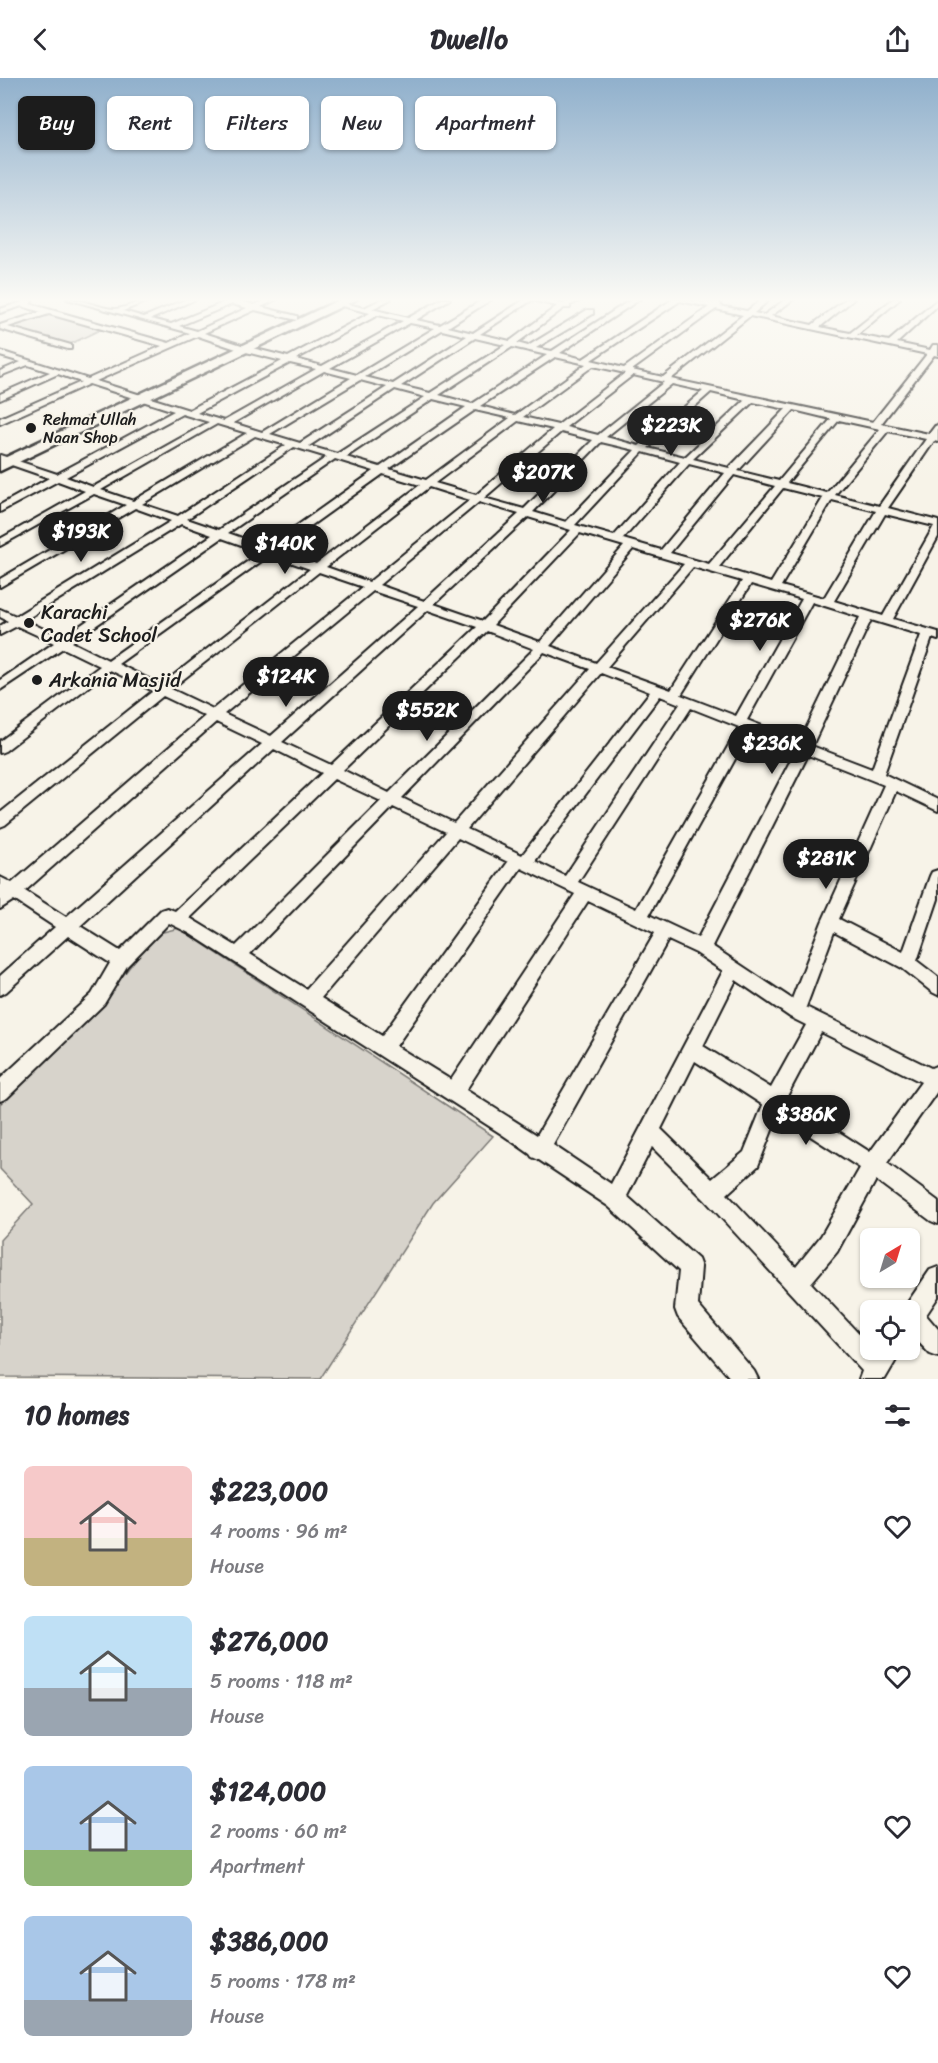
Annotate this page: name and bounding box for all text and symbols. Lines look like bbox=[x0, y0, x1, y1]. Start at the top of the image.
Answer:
text: Dwello bbox=[430, 15, 508, 63]
icon: back bbox=[24, 23, 57, 56]
icon: share bbox=[881, 23, 914, 56]
chip: Buy bbox=[18, 96, 95, 150]
chip: Rent bbox=[107, 96, 193, 150]
chip: Filters bbox=[205, 96, 309, 150]
chip: New bbox=[321, 96, 403, 150]
chip: Apartment bbox=[415, 96, 556, 150]
place label: Rehmat Ullah Naan Shop bbox=[43, 405, 136, 452]
pin: $223K bbox=[629, 406, 713, 457]
text: $223K bbox=[641, 408, 701, 443]
marker: Rehmat Ullah Naan Shop bbox=[24, 421, 38, 435]
pin: $207K bbox=[501, 453, 585, 504]
text: $207K bbox=[512, 455, 574, 490]
pin: $193K bbox=[39, 512, 123, 563]
text: $193K bbox=[52, 514, 110, 549]
pin: $140K bbox=[243, 524, 327, 575]
text: $140K bbox=[255, 526, 315, 561]
place label: Karachi Cadet School bbox=[41, 595, 158, 653]
pin: $276K bbox=[718, 601, 802, 652]
text: $276K bbox=[730, 603, 790, 638]
marker: Karachi Cadet School bbox=[22, 616, 36, 630]
pin: $124K bbox=[244, 657, 328, 708]
text: $124K bbox=[257, 659, 315, 694]
place label: Arkania Masjid bbox=[48, 663, 182, 698]
marker: Arkania Masjid bbox=[30, 673, 44, 687]
pin: $552K bbox=[385, 691, 469, 742]
text: $552K bbox=[396, 693, 458, 728]
pin: $236K bbox=[730, 724, 814, 775]
text: $236K bbox=[742, 726, 802, 761]
pin: $281K bbox=[784, 839, 868, 890]
text: $281K bbox=[797, 841, 855, 876]
pin: $386K bbox=[764, 1095, 848, 1146]
text: $386K bbox=[776, 1097, 836, 1132]
north arrow bbox=[860, 1228, 920, 1288]
map controls bbox=[860, 1228, 920, 1360]
button: locate bbox=[860, 1300, 920, 1360]
text: 10 homes bbox=[24, 1392, 129, 1438]
icon: filters bbox=[881, 1399, 914, 1432]
text: $223,000 bbox=[210, 1468, 328, 1514]
icon: home bbox=[72, 1490, 144, 1562]
icon: heart bbox=[881, 1510, 914, 1543]
text: 4 rooms · 96 m² bbox=[210, 1514, 348, 1549]
text: House bbox=[210, 1549, 264, 1584]
text: $276,000 bbox=[210, 1618, 328, 1664]
icon: home bbox=[72, 1640, 144, 1712]
icon: heart bbox=[881, 1660, 914, 1693]
text: 5 rooms · 118 m² bbox=[210, 1664, 353, 1699]
text: House bbox=[210, 1699, 264, 1734]
text: $124,000 bbox=[210, 1768, 326, 1814]
icon: home bbox=[72, 1790, 144, 1862]
icon: heart bbox=[881, 1810, 914, 1843]
text: 2 rooms · 60 m² bbox=[210, 1814, 347, 1849]
text: Apartment bbox=[210, 1849, 304, 1884]
text: $386,000 bbox=[210, 1918, 329, 1964]
icon: home bbox=[72, 1940, 144, 2012]
icon: heart bbox=[881, 1960, 914, 1993]
text: 5 rooms · 178 m² bbox=[210, 1964, 356, 1999]
text: House bbox=[210, 1999, 264, 2034]

